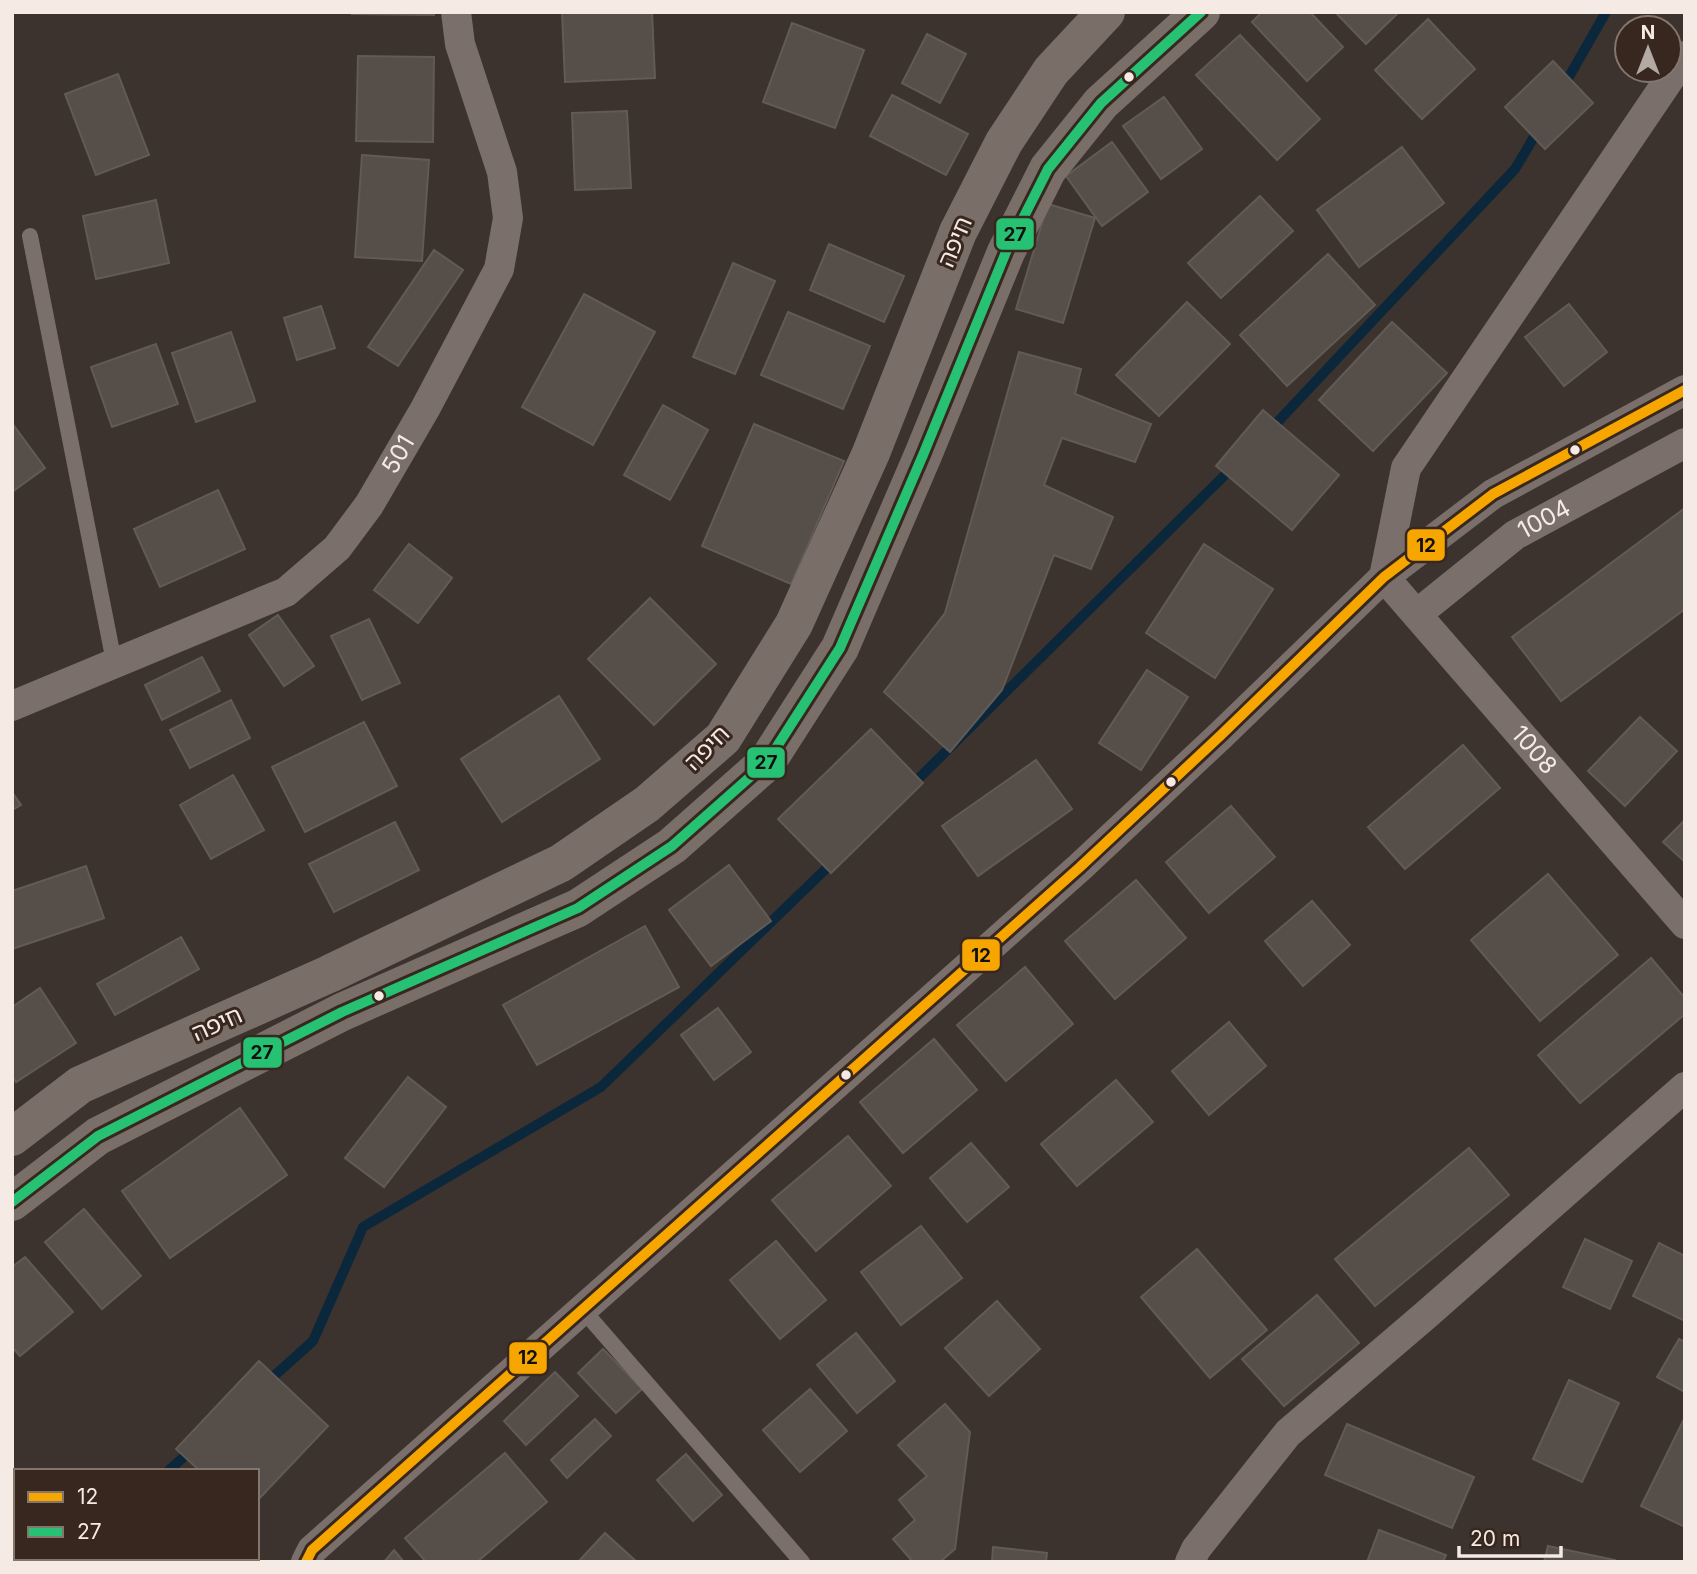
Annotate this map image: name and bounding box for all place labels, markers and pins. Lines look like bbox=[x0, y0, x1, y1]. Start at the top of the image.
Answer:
unlabelled marker bbox=[1122, 70, 1136, 84]
unlabelled marker bbox=[1568, 443, 1582, 457]
unlabelled marker bbox=[1164, 775, 1178, 789]
unlabelled marker bbox=[372, 989, 386, 1003]
unlabelled marker bbox=[839, 1068, 853, 1082]

